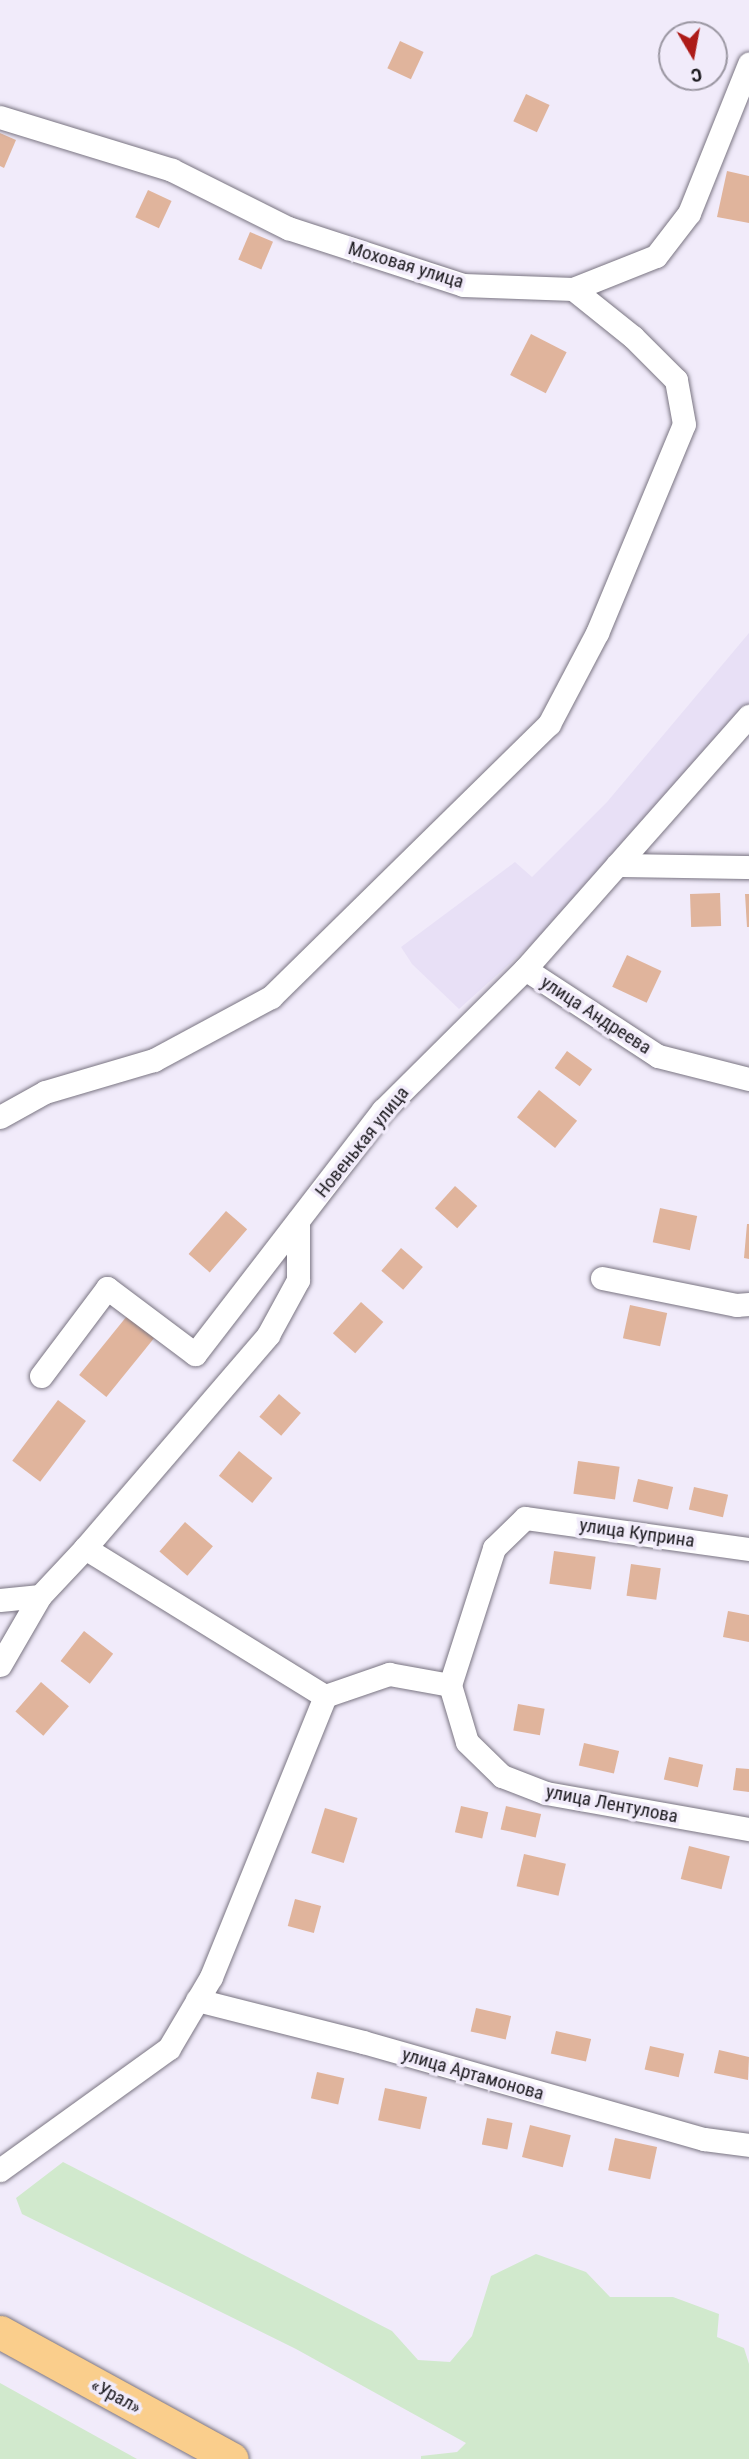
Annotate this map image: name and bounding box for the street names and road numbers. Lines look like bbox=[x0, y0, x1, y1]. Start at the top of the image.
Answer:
street label: Моховая улица bbox=[346, 237, 466, 293]
street label: улица Андреева bbox=[537, 971, 655, 1059]
street label: Новенькая улица bbox=[310, 1082, 414, 1202]
street label: улица Куприна bbox=[578, 1514, 696, 1552]
street label: улица Лентулова bbox=[544, 1780, 680, 1828]
street label: улица Артамонова bbox=[399, 2043, 547, 2105]
street label: «Урал» bbox=[87, 2373, 145, 2419]

